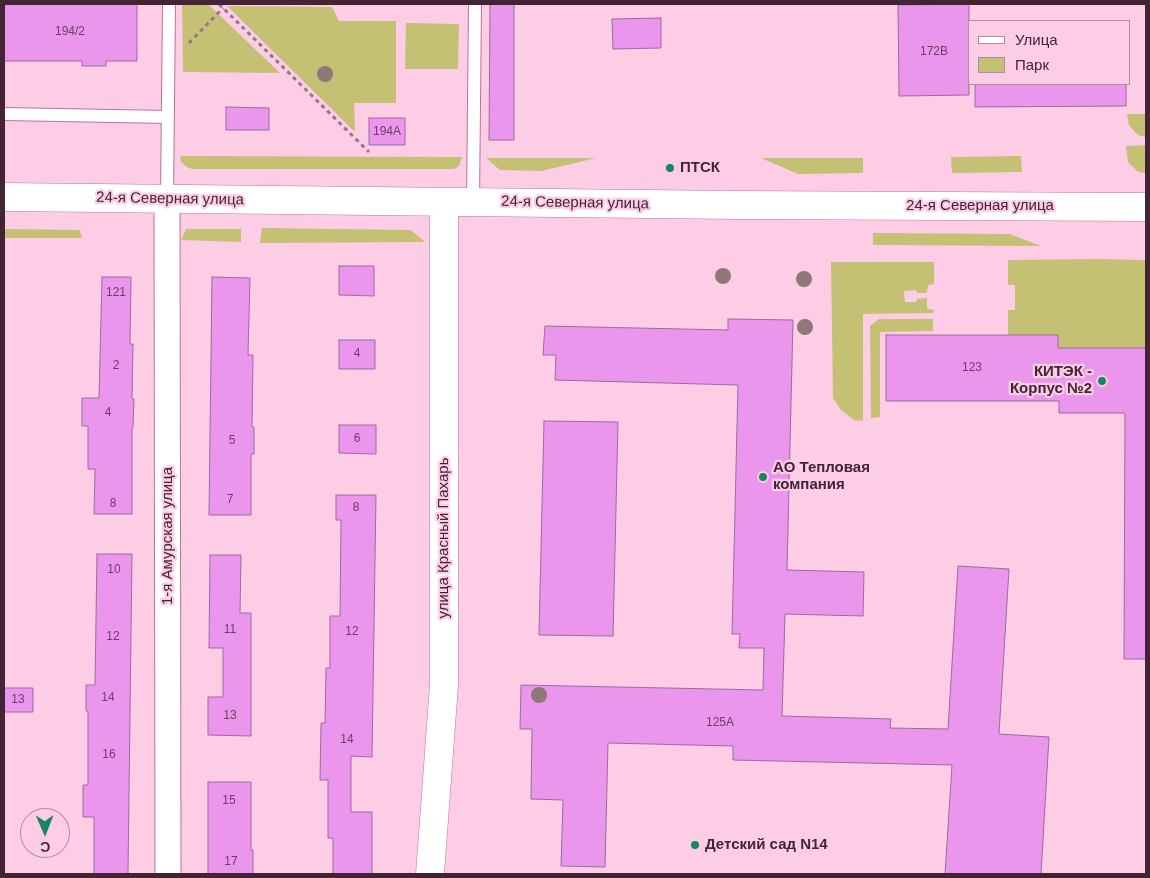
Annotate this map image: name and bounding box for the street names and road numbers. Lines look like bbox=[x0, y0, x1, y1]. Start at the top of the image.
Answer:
street label: 24-я Северная улица bbox=[96, 189, 244, 209]
street label: 24-я Северная улица bbox=[501, 193, 649, 213]
street label: 24-я Северная улица bbox=[906, 197, 1054, 215]
street label: улица Красный Пахарь bbox=[435, 458, 453, 618]
street label: 1-я Амурская улица bbox=[159, 467, 177, 605]

